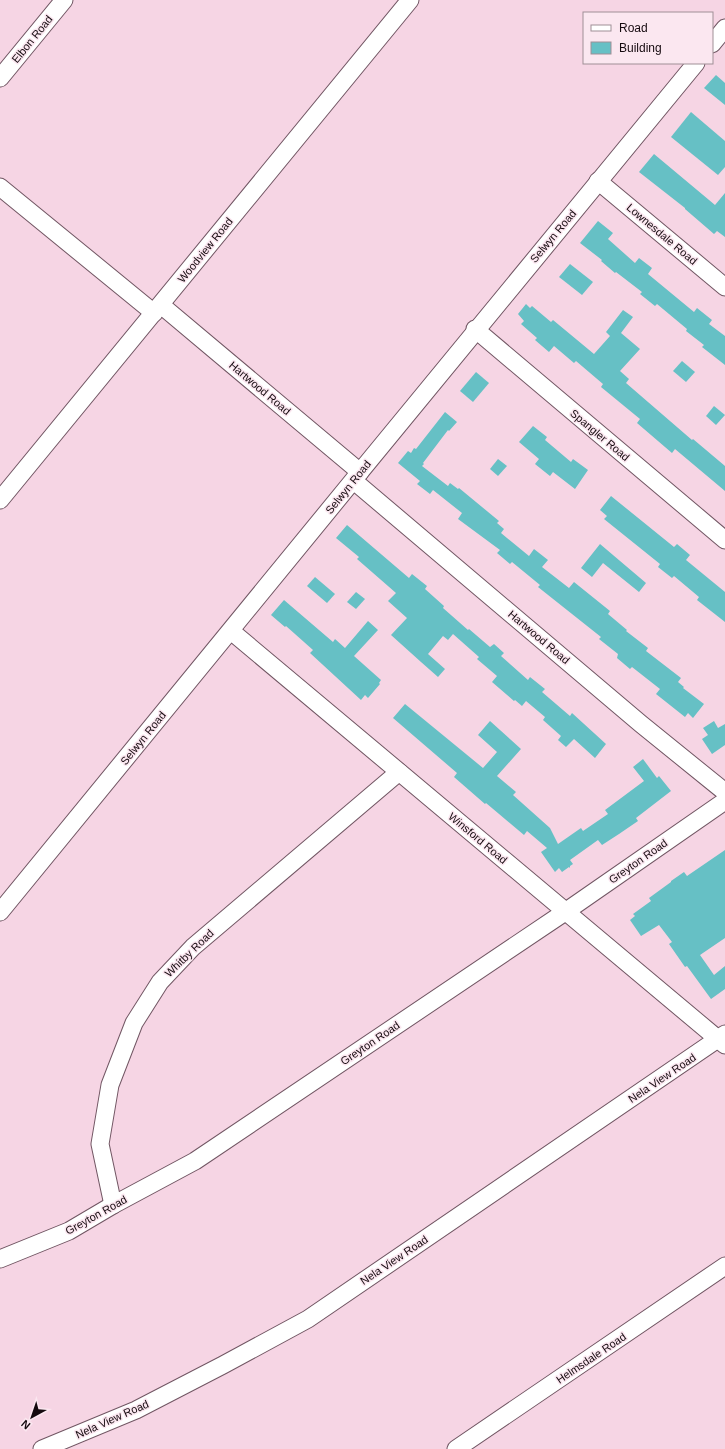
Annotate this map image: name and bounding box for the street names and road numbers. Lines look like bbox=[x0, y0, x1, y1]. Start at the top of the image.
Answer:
street label: Elbon Road bbox=[9, 13, 55, 65]
street label: Lownesdale Road bbox=[624, 201, 700, 267]
street label: Selwyn Road bbox=[528, 207, 578, 265]
street label: Woodview Road bbox=[175, 215, 235, 285]
street label: Hartwood Road bbox=[227, 359, 293, 417]
street label: Spangler Road bbox=[568, 407, 632, 463]
street label: Selwyn Road bbox=[323, 458, 373, 516]
street label: Hartwood Road bbox=[506, 608, 572, 666]
street label: Selwyn Road bbox=[118, 709, 168, 767]
street label: Winsford Road bbox=[446, 810, 510, 866]
street label: Greyton Road bbox=[607, 836, 669, 886]
street label: Whitby Road bbox=[162, 927, 216, 979]
street label: Greyton Road bbox=[338, 1019, 402, 1067]
street label: Nela View Road bbox=[626, 1051, 698, 1105]
street label: Greyton Road bbox=[63, 1193, 129, 1237]
street label: Nela View Road bbox=[358, 1233, 430, 1287]
street label: Helmsdale Road bbox=[554, 1330, 628, 1386]
street label: Nela View Road bbox=[74, 1398, 150, 1440]

